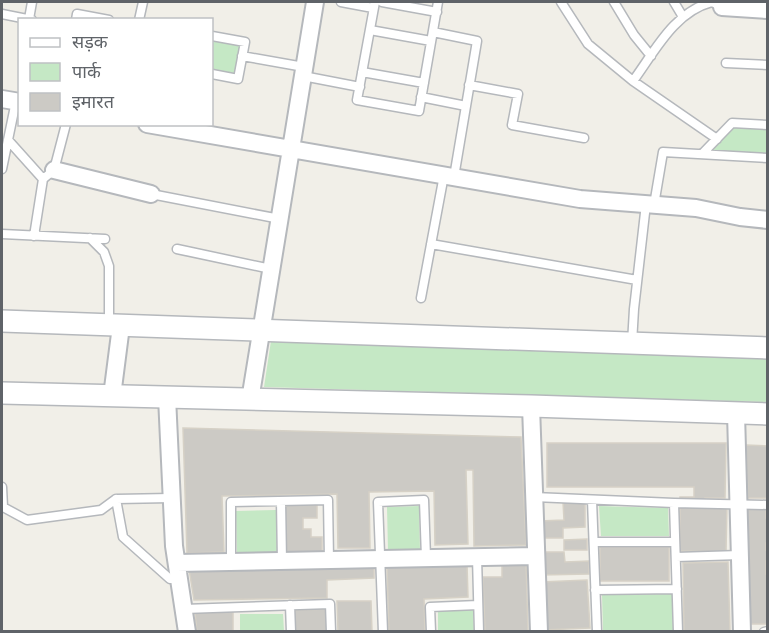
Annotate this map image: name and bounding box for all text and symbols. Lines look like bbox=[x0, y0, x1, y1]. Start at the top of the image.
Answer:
legend bbox=[18, 18, 213, 126]
text: सड़क bbox=[72, 30, 109, 52]
text: पार्क bbox=[72, 60, 102, 82]
text: इमारत bbox=[72, 90, 115, 112]

